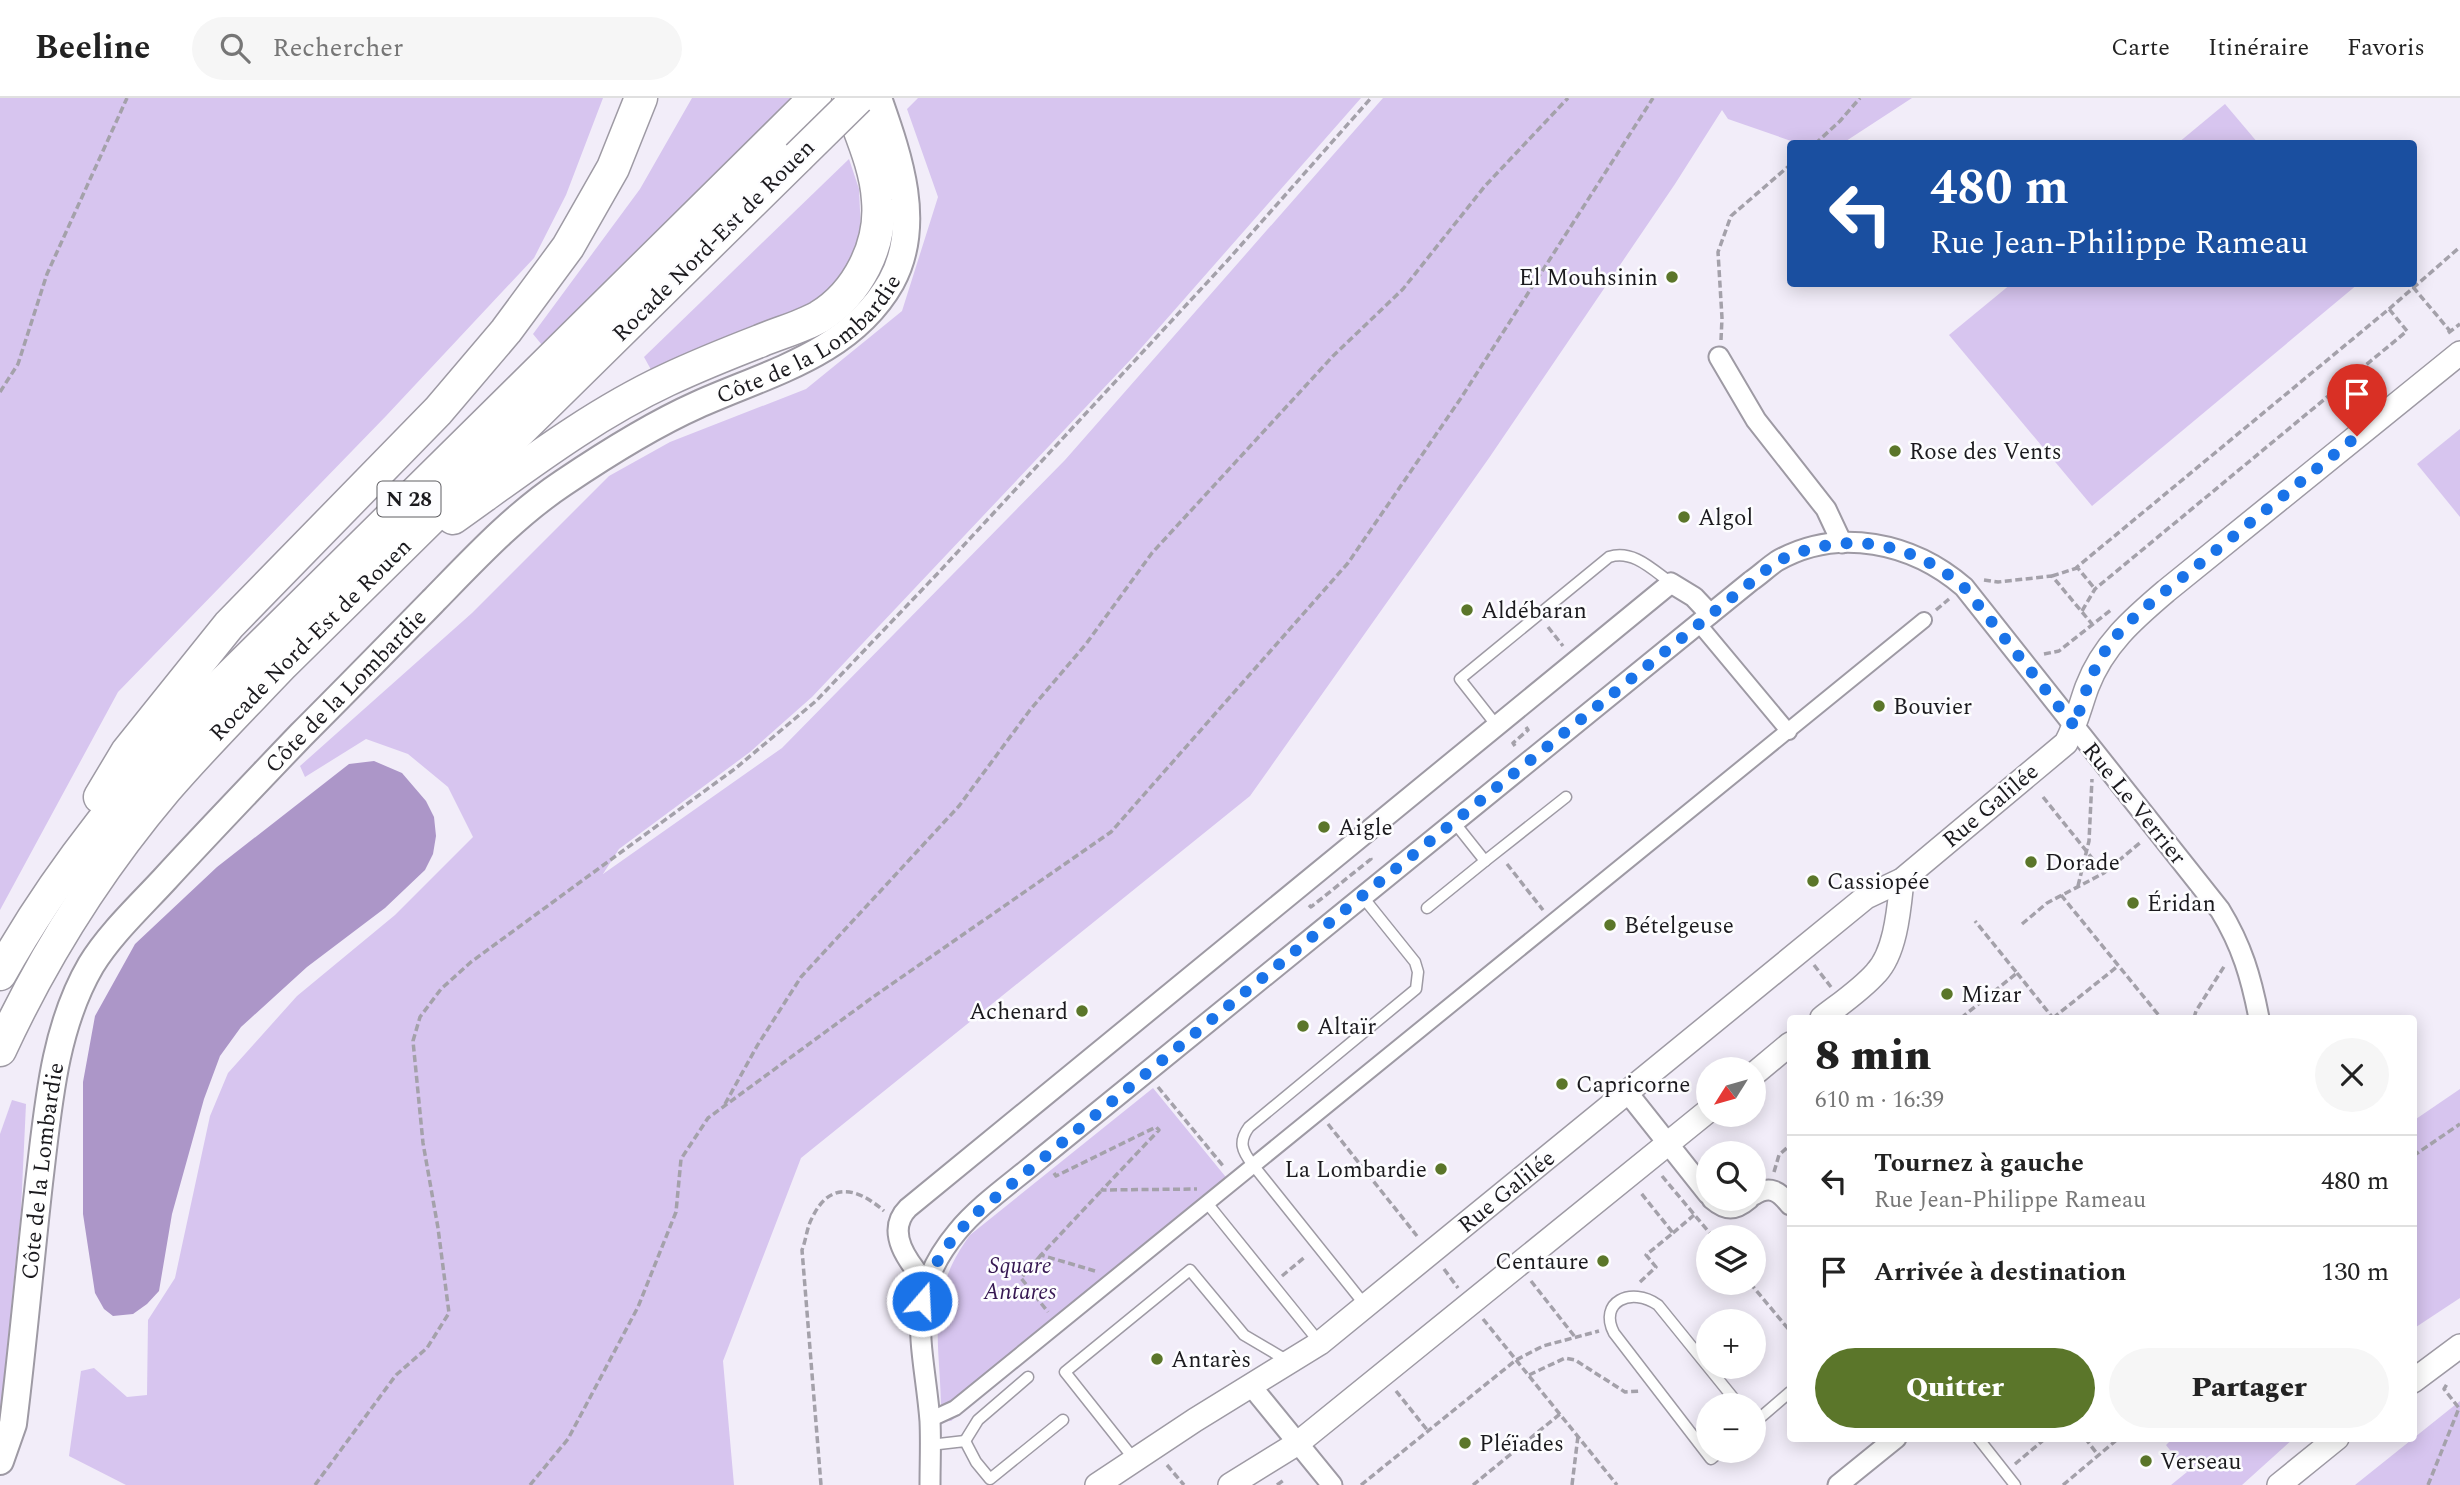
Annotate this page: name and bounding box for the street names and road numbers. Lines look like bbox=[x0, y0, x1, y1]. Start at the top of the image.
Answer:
street label: Rocade Nord-Est de Rouen bbox=[605, 132, 823, 350]
street label: Côte de la Lombardie bbox=[711, 269, 911, 414]
road number: N 28 bbox=[378, 482, 440, 516]
street label: Rocade Nord-Est de Rouen bbox=[202, 531, 420, 750]
street label: Côte de la Lombardie bbox=[257, 601, 435, 782]
street label: Rue Le Verrier bbox=[2073, 735, 2194, 873]
street label: Rue Galilée bbox=[1935, 755, 2047, 857]
street label: Côte de la Lombardie bbox=[13, 1059, 74, 1281]
street label: Rue Galilée bbox=[1451, 1142, 1563, 1243]

